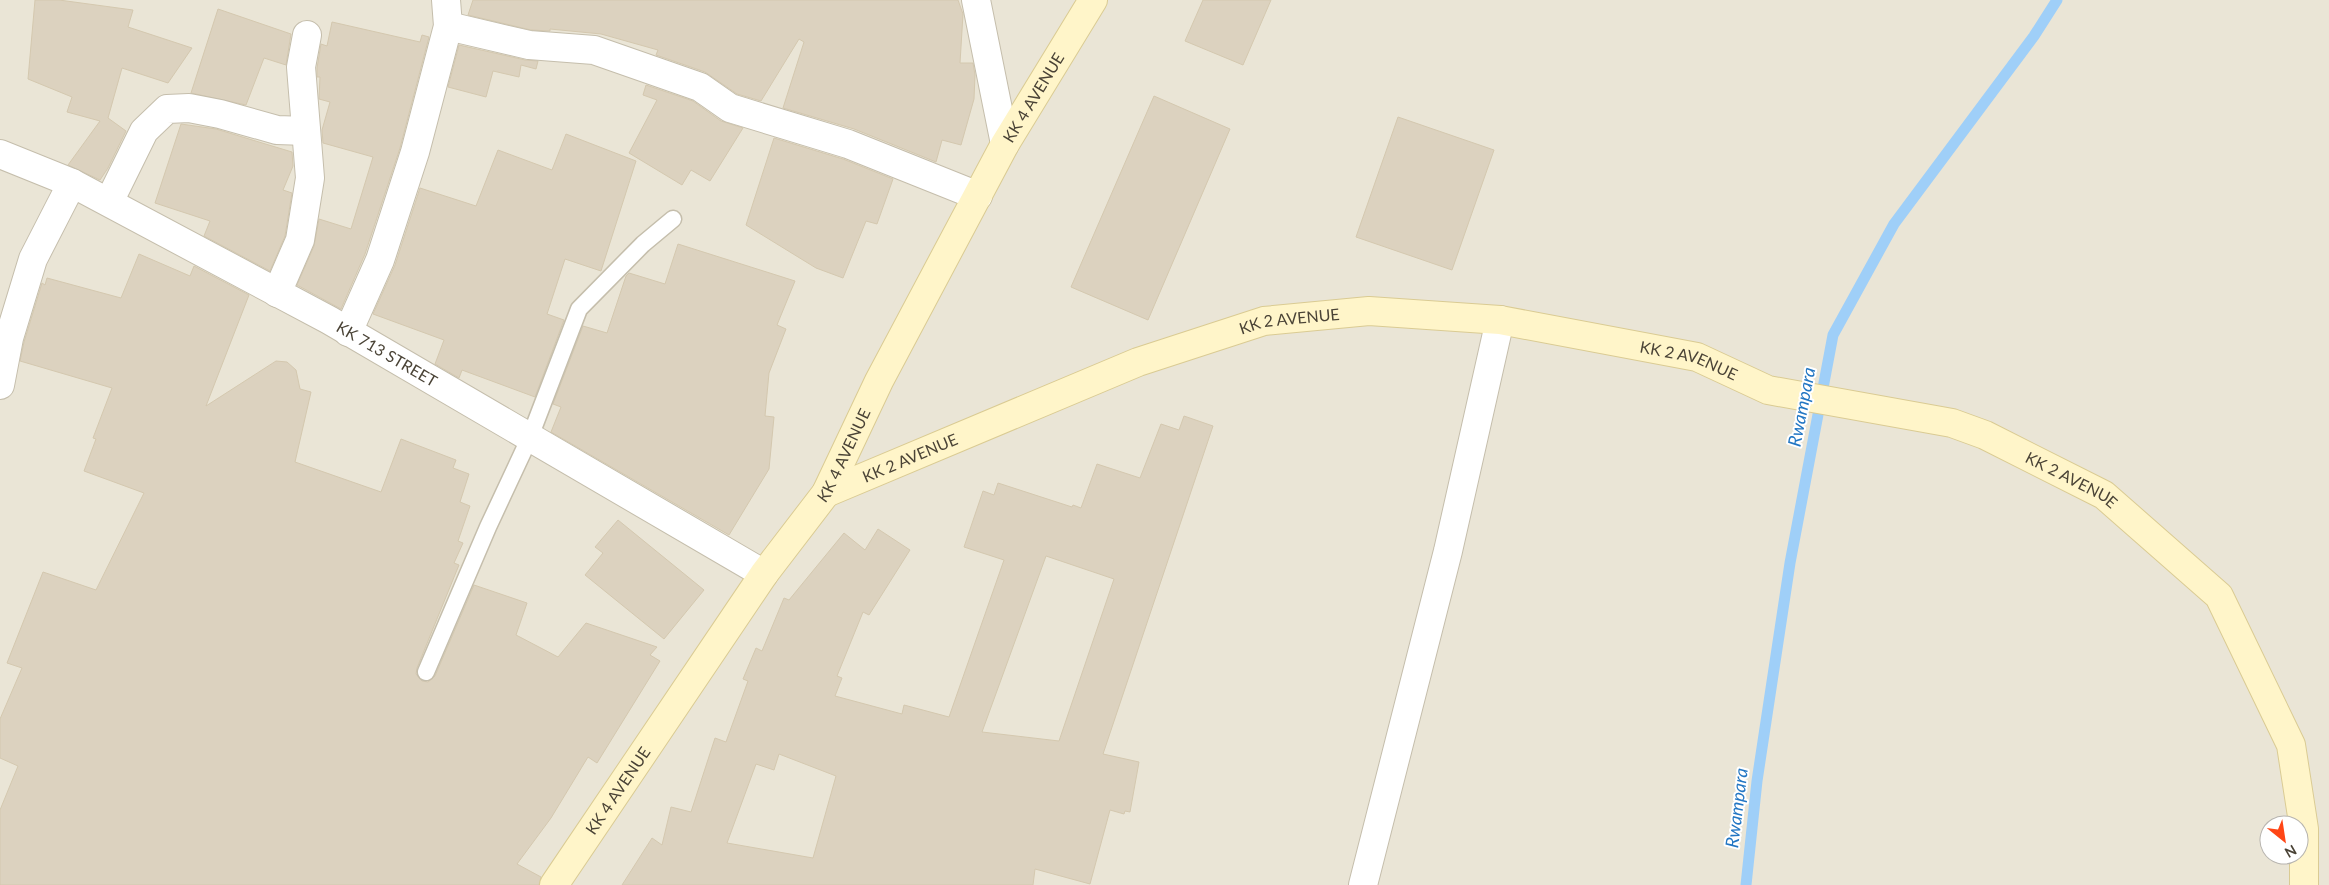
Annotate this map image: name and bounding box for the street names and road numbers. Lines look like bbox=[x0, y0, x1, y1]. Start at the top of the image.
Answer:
street label: KK 4 AVENUE bbox=[998, 49, 1068, 146]
street label: KK 2 AVENUE bbox=[1237, 304, 1340, 337]
street label: KK 713 STREET bbox=[333, 317, 441, 390]
street label: KK 2 AVENUE bbox=[1638, 336, 1741, 384]
street label: KK 4 AVENUE bbox=[813, 405, 874, 506]
street label: KK 2 AVENUE bbox=[859, 429, 960, 486]
street label: KK 2 AVENUE bbox=[2023, 447, 2122, 512]
street label: KK 4 AVENUE bbox=[581, 743, 654, 838]

